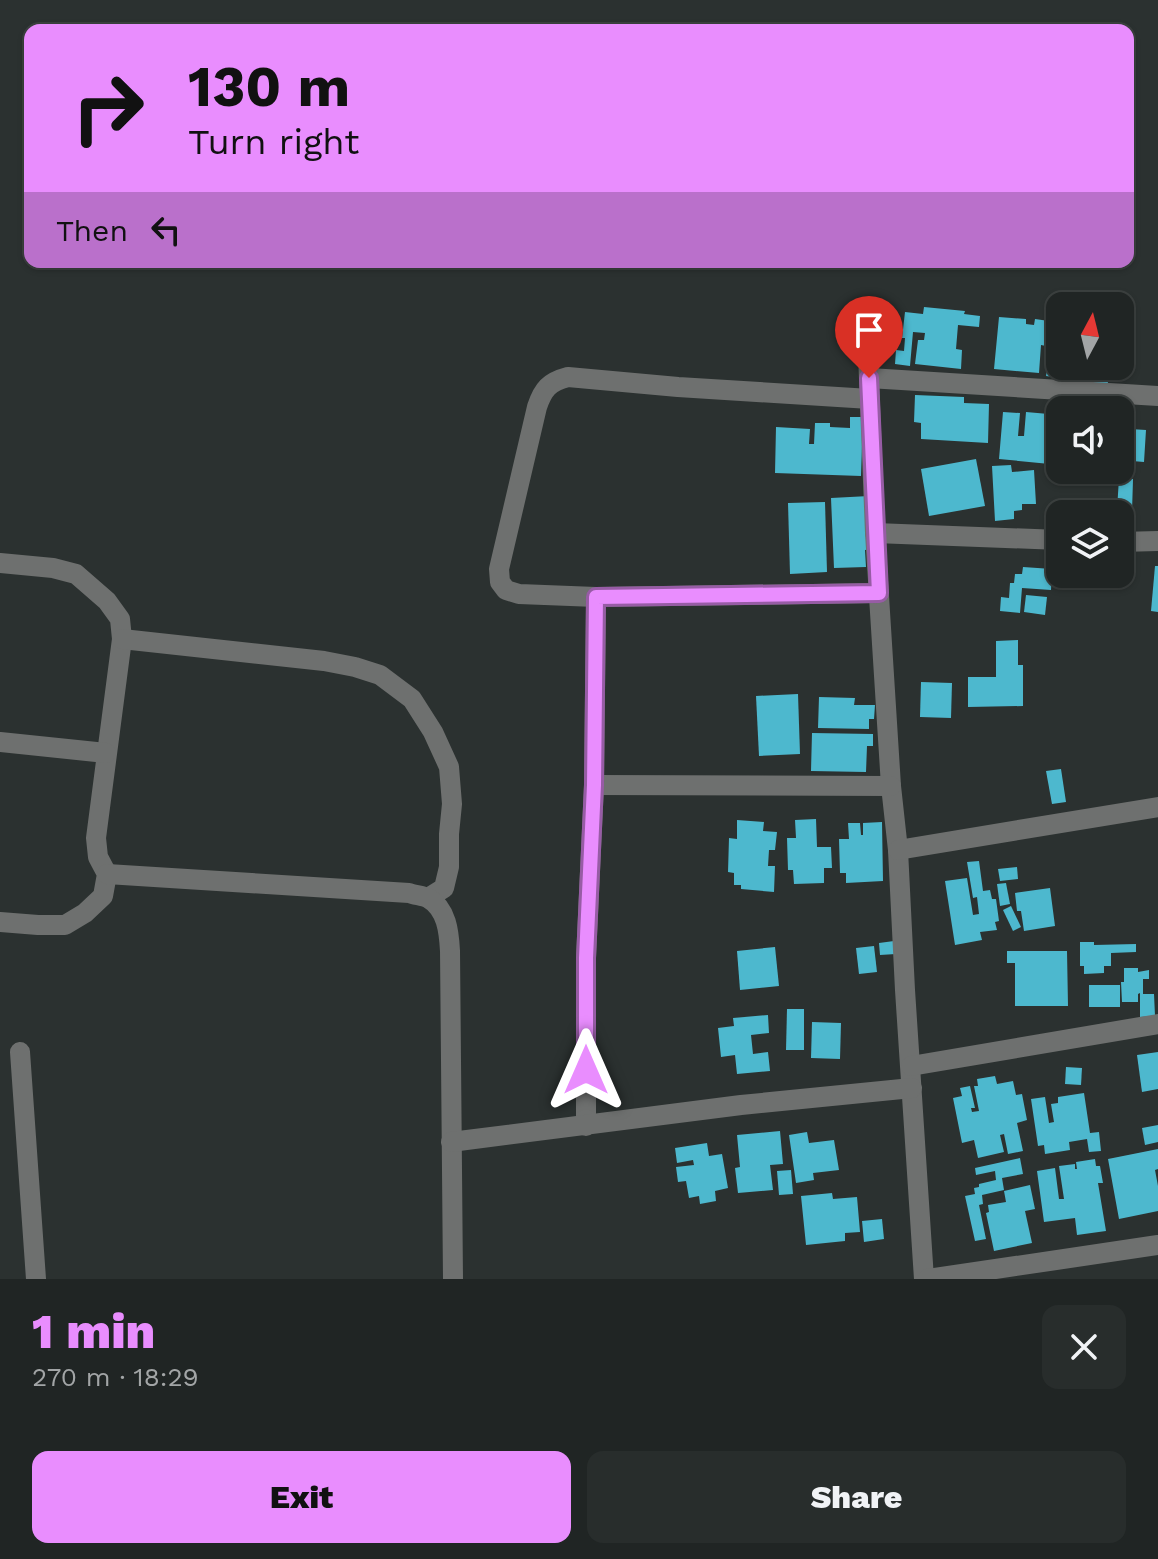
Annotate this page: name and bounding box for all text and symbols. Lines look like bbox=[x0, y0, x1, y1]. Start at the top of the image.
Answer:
text: 130 m bbox=[188, 54, 350, 120]
icon: right bbox=[56, 56, 160, 160]
text: Turn right bbox=[188, 121, 359, 163]
icon: left bbox=[144, 208, 188, 252]
text: Then bbox=[56, 213, 128, 248]
north arrow bbox=[1046, 292, 1134, 380]
map controls bbox=[1046, 292, 1134, 588]
pin bbox=[835, 296, 903, 378]
icon: arrive bbox=[847, 308, 891, 352]
button: sound bbox=[1046, 396, 1134, 484]
button: layers bbox=[1046, 500, 1134, 588]
position arrow bbox=[544, 1028, 628, 1112]
text: 1 min bbox=[32, 1303, 155, 1360]
button: close bbox=[1042, 1305, 1126, 1389]
text: 270 m · 18:29 bbox=[32, 1362, 199, 1392]
button: Exit bbox=[32, 1451, 571, 1543]
button: Share bbox=[587, 1451, 1126, 1543]

